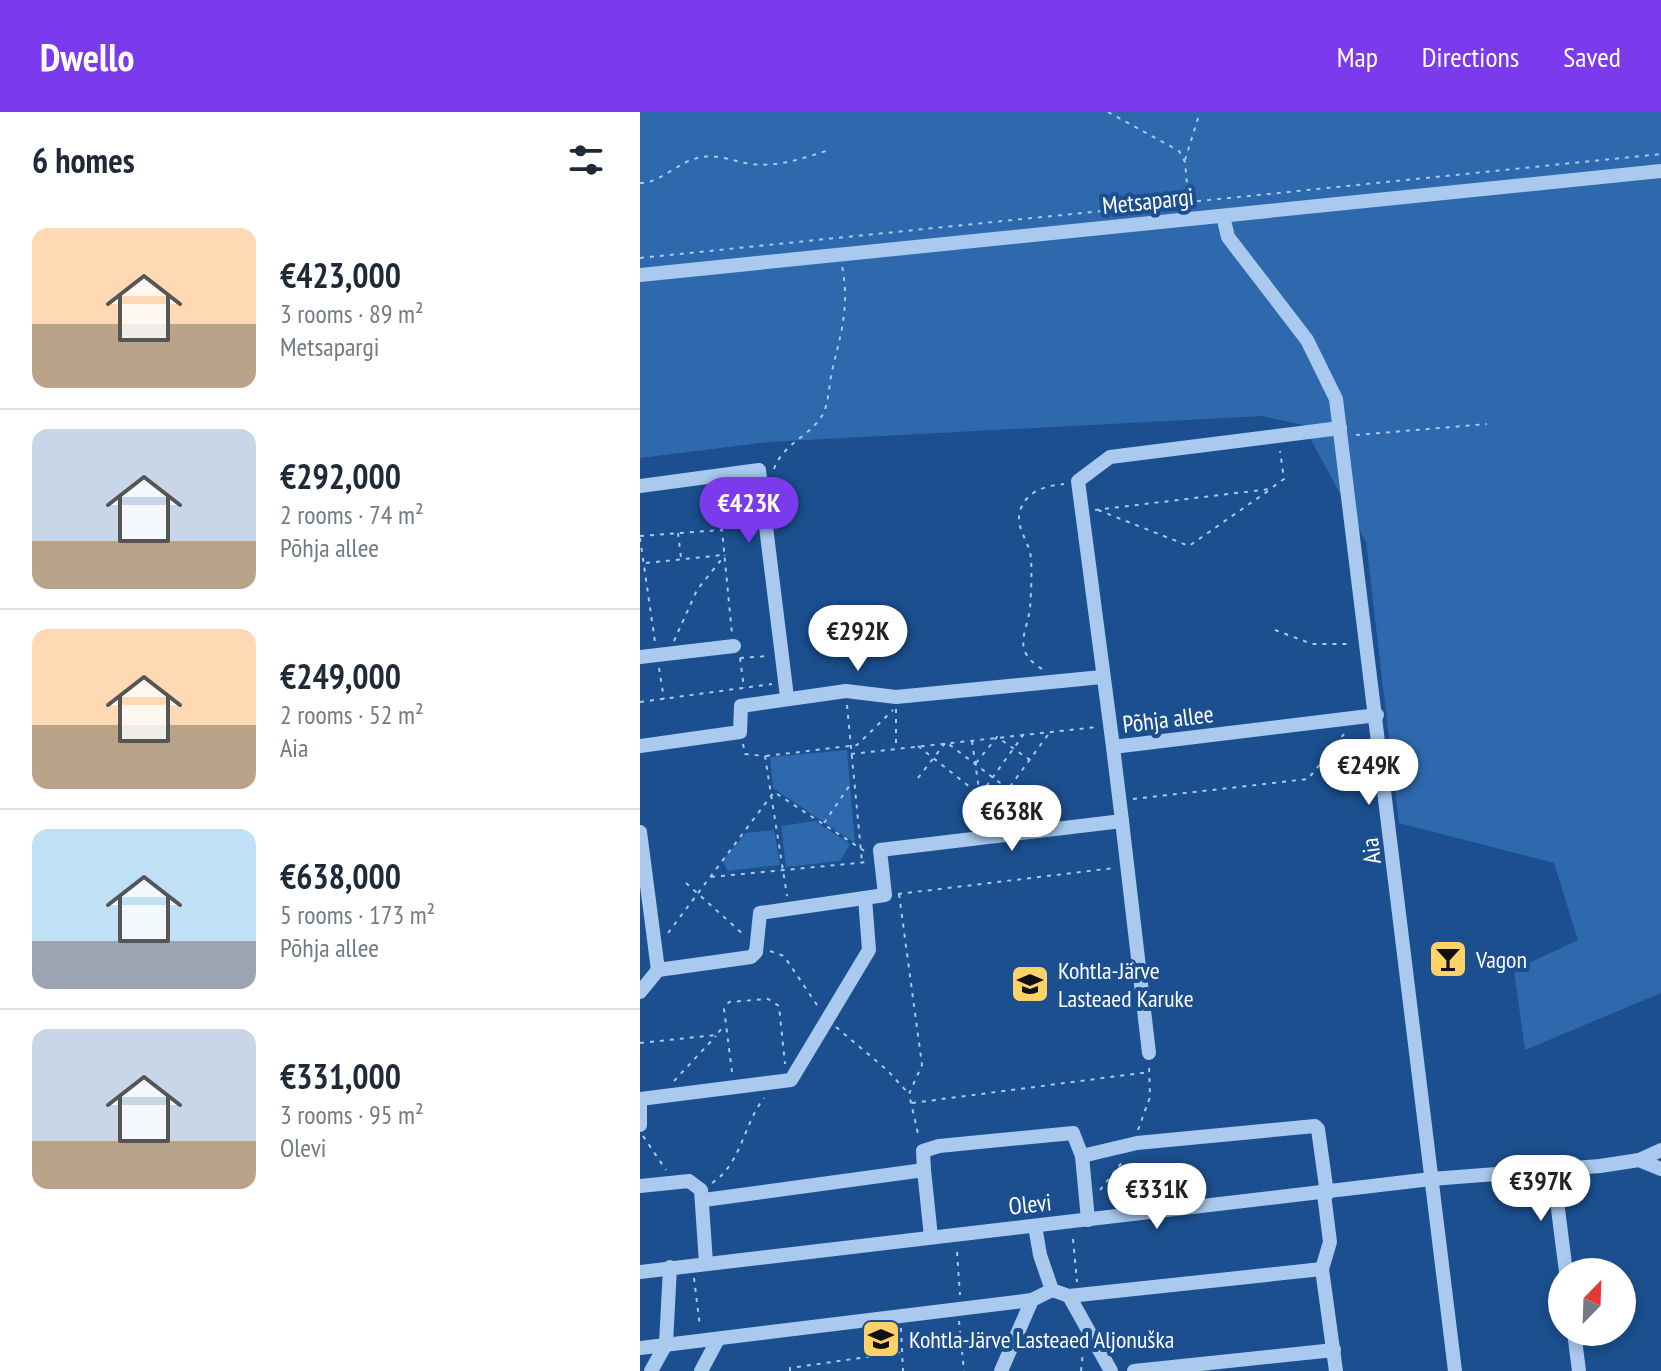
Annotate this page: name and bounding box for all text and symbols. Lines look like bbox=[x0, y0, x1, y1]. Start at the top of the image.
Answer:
text: Dwello bbox=[40, 32, 134, 81]
text: Map bbox=[1337, 38, 1378, 75]
text: Directions bbox=[1422, 38, 1519, 75]
text: Saved bbox=[1563, 38, 1621, 75]
text: 6 homes bbox=[32, 138, 135, 182]
icon: filters bbox=[564, 138, 608, 182]
street label: Metsapargi bbox=[1101, 181, 1195, 221]
text: €423,000 bbox=[280, 253, 401, 297]
icon: home bbox=[96, 260, 192, 356]
text: 3 rooms · 89 m² bbox=[280, 297, 424, 330]
text: Metsapargi bbox=[280, 330, 379, 363]
text: €292,000 bbox=[280, 454, 401, 498]
icon: home bbox=[96, 461, 192, 557]
pin: €423K bbox=[693, 477, 805, 545]
text: €423K bbox=[717, 486, 781, 519]
text: 2 rooms · 74 m² bbox=[280, 498, 424, 531]
text: Põhja allee bbox=[280, 531, 379, 564]
pin: €292K bbox=[802, 605, 914, 673]
text: €292K bbox=[826, 614, 890, 647]
text: €249,000 bbox=[280, 654, 401, 698]
icon: home bbox=[96, 661, 192, 757]
text: 2 rooms · 52 m² bbox=[280, 698, 424, 731]
street label: Põhja allee bbox=[1121, 698, 1215, 740]
text: Aia bbox=[280, 731, 308, 764]
pin: €249K bbox=[1313, 739, 1425, 807]
text: €249K bbox=[1337, 748, 1401, 781]
pin: €638K bbox=[956, 785, 1068, 853]
text: €638K bbox=[980, 794, 1044, 827]
street label: Aia bbox=[1354, 836, 1388, 866]
text: €638,000 bbox=[280, 854, 401, 898]
icon: home bbox=[96, 861, 192, 957]
text: 5 rooms · 173 m² bbox=[280, 898, 435, 931]
text: Põhja allee bbox=[280, 931, 379, 964]
bar icon: Vagon bbox=[1427, 938, 1469, 980]
place label: Vagon bbox=[1475, 944, 1527, 975]
place label: Kohtla-Järve Lasteaed Karuke bbox=[1058, 955, 1194, 1014]
school or university icon: Kohtla-Järve Lasteaed Karuke bbox=[1009, 963, 1051, 1005]
text: €331,000 bbox=[280, 1054, 401, 1098]
icon: home bbox=[96, 1061, 192, 1157]
text: 3 rooms · 95 m² bbox=[280, 1098, 424, 1131]
text: Olevi bbox=[280, 1131, 326, 1164]
pin: €397K bbox=[1485, 1155, 1597, 1223]
pin: €331K bbox=[1101, 1163, 1213, 1231]
text: €397K bbox=[1509, 1164, 1573, 1197]
text: €331K bbox=[1125, 1172, 1189, 1205]
street label: Olevi bbox=[1007, 1186, 1053, 1222]
north arrow bbox=[1548, 1258, 1636, 1346]
map controls bbox=[1548, 1258, 1636, 1346]
school or university icon: Kohtla-Järve Lasteaed Aljonuška bbox=[860, 1318, 902, 1360]
place label: Kohtla-Järve Lasteaed Aljonuška bbox=[909, 1324, 1174, 1355]

